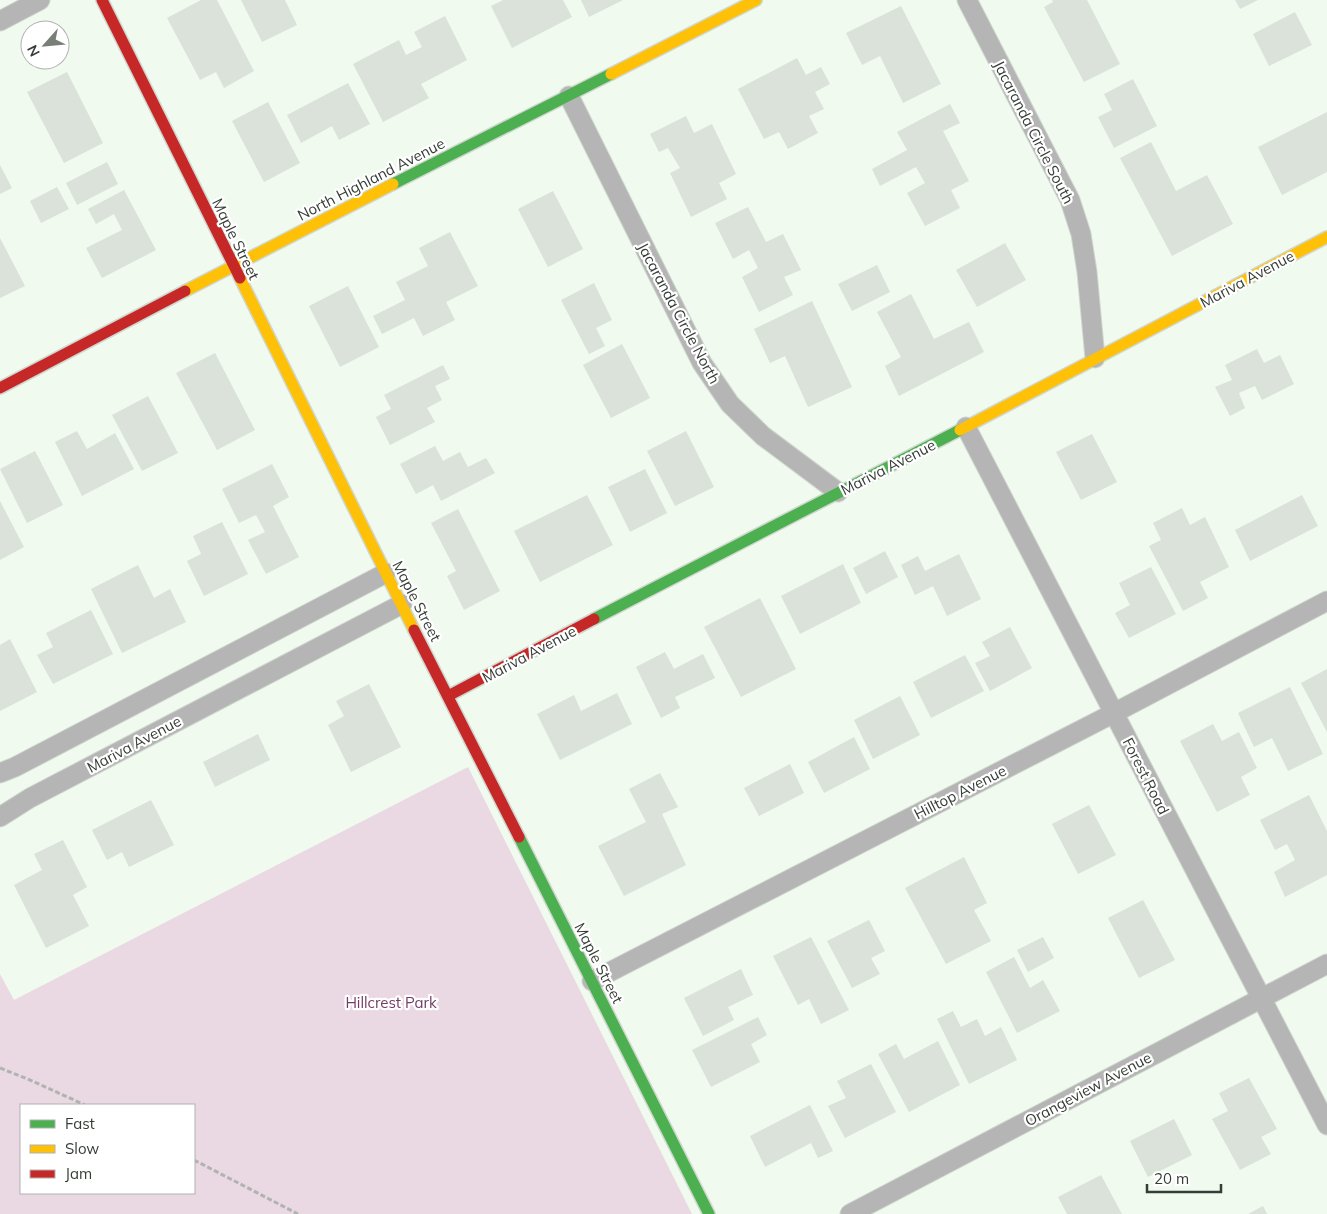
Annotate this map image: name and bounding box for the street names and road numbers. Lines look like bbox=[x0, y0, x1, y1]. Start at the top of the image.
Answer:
street label: Jacaranda Circle South bbox=[990, 57, 1078, 207]
street label: North Highland Avenue bbox=[294, 134, 448, 224]
street label: Maple Street bbox=[208, 195, 264, 283]
street label: Jacaranda Circle North bbox=[634, 239, 724, 387]
street label: Mariva Avenue bbox=[1197, 246, 1297, 312]
street label: Mariva Avenue bbox=[837, 435, 939, 499]
street label: Maple Street bbox=[389, 557, 445, 645]
street label: Mariva Avenue bbox=[479, 621, 579, 687]
street label: Mariva Avenue bbox=[84, 711, 184, 777]
street label: Forest Road bbox=[1119, 734, 1173, 818]
street label: Hilltop Avenue bbox=[911, 761, 1009, 823]
street label: Maple Street bbox=[571, 919, 627, 1007]
street label: Orangeview Avenue bbox=[1021, 1048, 1155, 1130]

